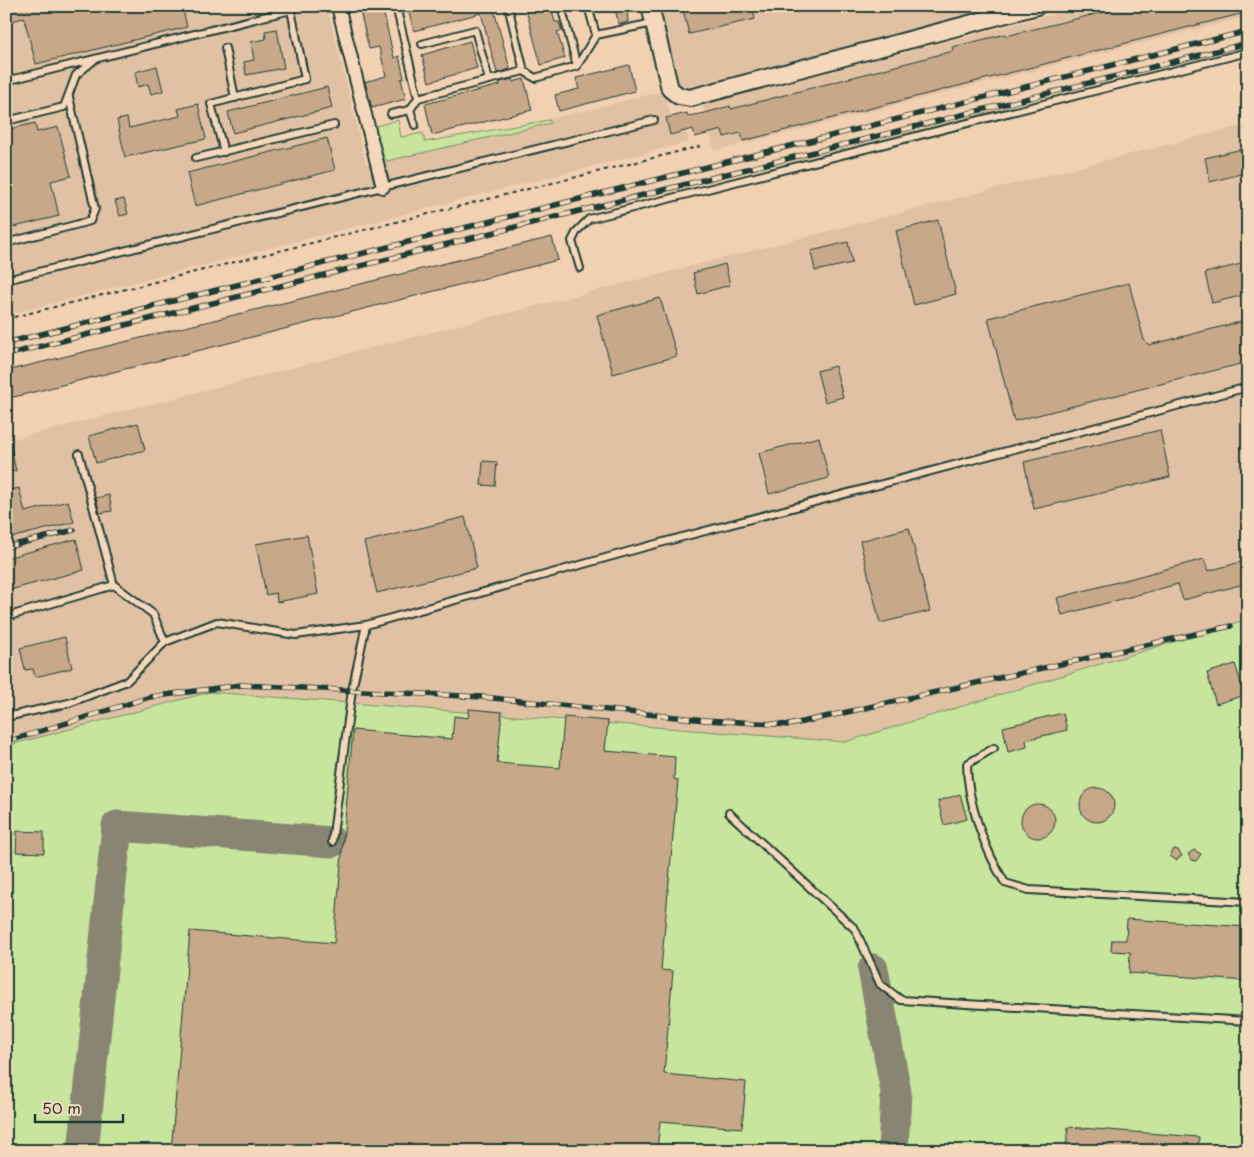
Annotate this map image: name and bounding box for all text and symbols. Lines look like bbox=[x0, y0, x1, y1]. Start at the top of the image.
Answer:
scale bar bbox=[35, 1092, 122, 1124]
text: 50 m bbox=[42, 1096, 81, 1119]

